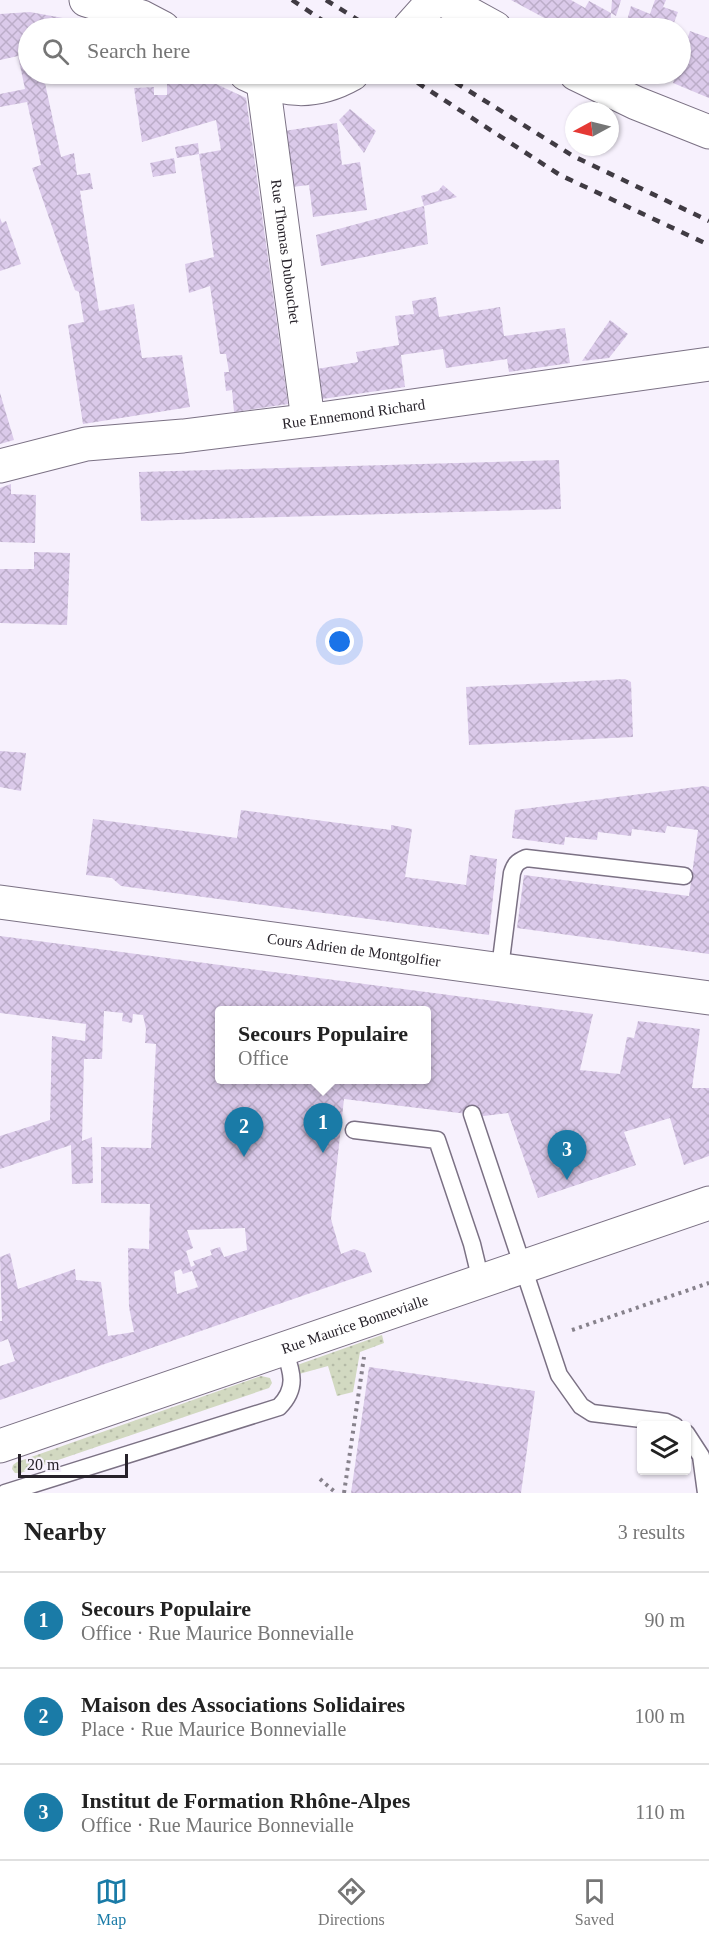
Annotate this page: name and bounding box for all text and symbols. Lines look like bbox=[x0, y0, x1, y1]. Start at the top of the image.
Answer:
search box bbox=[18, 18, 691, 84]
icon: search bbox=[39, 35, 72, 68]
text: Search here bbox=[87, 38, 190, 63]
north arrow bbox=[565, 102, 619, 156]
street label: Rue Thomas Dubouchet bbox=[268, 178, 303, 326]
street label: Rue Ennemond Richard bbox=[281, 396, 427, 432]
your location bbox=[325, 627, 354, 656]
street label: Cours Adrien de Montgolfier bbox=[266, 930, 441, 970]
popup bbox=[215, 1006, 431, 1084]
text: Secours Populaire bbox=[238, 1021, 408, 1046]
text: Office bbox=[238, 1047, 289, 1069]
pin: 1 bbox=[304, 1104, 342, 1153]
pin: 2 bbox=[224, 1108, 264, 1157]
pin: 3 bbox=[548, 1130, 586, 1180]
street label: Rue Maurice Bonnevialle bbox=[279, 1292, 431, 1357]
map controls bbox=[637, 1421, 691, 1475]
button: layers bbox=[637, 1421, 691, 1475]
scale bar bbox=[18, 1451, 128, 1478]
text: 20 m bbox=[27, 1456, 59, 1473]
text: Nearby bbox=[24, 1517, 106, 1546]
text: 3 results bbox=[618, 1521, 685, 1543]
text: Secours Populaire bbox=[81, 1596, 251, 1621]
text: 1 bbox=[39, 1609, 49, 1631]
text: 90 m bbox=[644, 1609, 685, 1631]
text: Office · Rue Maurice Bonnevialle bbox=[81, 1622, 354, 1644]
text: Maison des Associations Solidaires bbox=[81, 1692, 405, 1717]
text: 2 bbox=[39, 1705, 49, 1727]
text: 100 m bbox=[634, 1705, 685, 1727]
text: Place · Rue Maurice Bonnevialle bbox=[81, 1718, 346, 1740]
text: Institut de Formation Rhône-Alpes bbox=[81, 1788, 410, 1813]
text: 3 bbox=[39, 1801, 49, 1823]
text: 110 m bbox=[635, 1801, 685, 1823]
text: Office · Rue Maurice Bonnevialle bbox=[81, 1814, 354, 1836]
tab: Map bbox=[95, 1875, 128, 1929]
tab: Directions bbox=[318, 1875, 385, 1929]
tab: Saved bbox=[575, 1875, 614, 1929]

